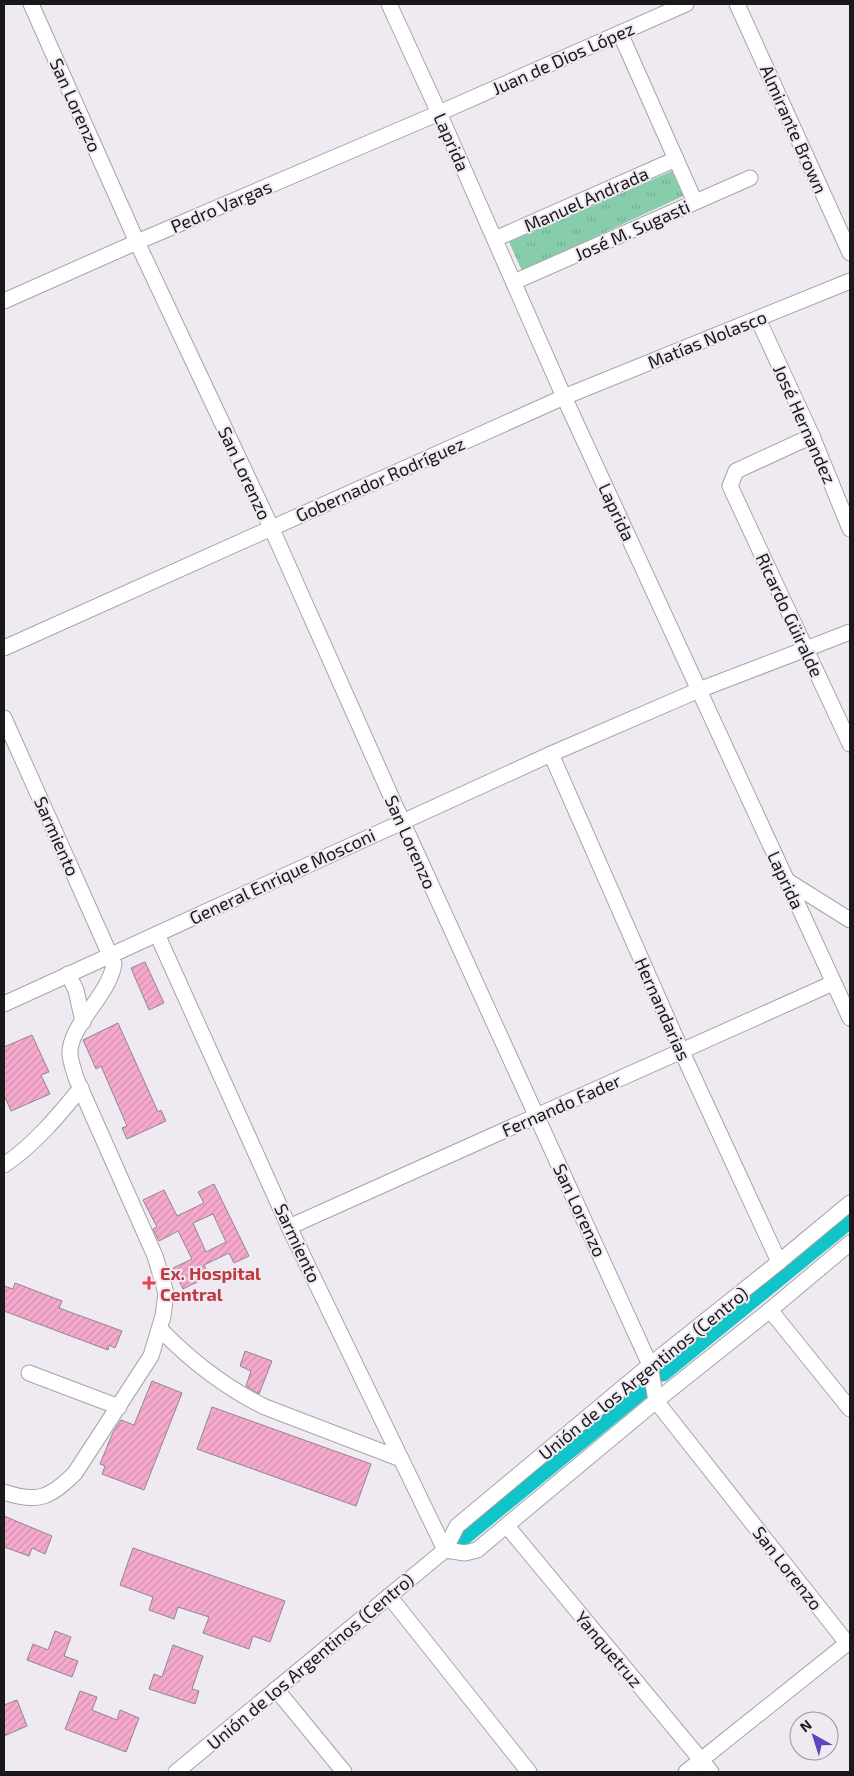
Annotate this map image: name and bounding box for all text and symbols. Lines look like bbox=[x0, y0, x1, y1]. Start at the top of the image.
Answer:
street label: Juan de Dios López bbox=[489, 17, 637, 99]
street label: San Lorenzo bbox=[46, 55, 106, 155]
street label: Almirante Brown bbox=[756, 61, 832, 197]
street label: Laprida bbox=[429, 109, 475, 175]
street label: Manuel Andrada bbox=[520, 162, 652, 236]
street label: Pedro Vargas bbox=[167, 175, 275, 237]
street label: José M. Sugasti bbox=[571, 195, 693, 265]
street label: Matías Nolasco bbox=[644, 305, 770, 373]
street label: José Hernandez bbox=[769, 361, 841, 487]
street label: San Lorenzo bbox=[214, 423, 276, 523]
street label: Gobernador Rodríguez bbox=[292, 432, 468, 526]
street label: Laprida bbox=[594, 480, 640, 544]
street label: Ricardo Güiralde bbox=[752, 549, 828, 681]
street label: San Lorenzo bbox=[381, 792, 441, 892]
street label: Sarmiento bbox=[30, 793, 84, 879]
street label: General Enrique Mosconi bbox=[186, 823, 378, 929]
street label: Laprida bbox=[763, 848, 809, 912]
street label: Hernandarias bbox=[630, 954, 696, 1064]
street label: Fernando Fader bbox=[498, 1069, 624, 1141]
street label: San Lorenzo bbox=[549, 1160, 611, 1260]
street label: Sarmiento bbox=[270, 1200, 326, 1286]
place label: Ex. Hospital Central bbox=[160, 1262, 261, 1305]
marker: Ex. Hospital Central bbox=[142, 1276, 156, 1290]
street label: Unión de los Argentinos (Centro) bbox=[534, 1282, 752, 1464]
street label: San Lorenzo bbox=[748, 1522, 828, 1614]
street label: Unión de los Argentinos (Centro) bbox=[202, 1568, 418, 1754]
street label: Yanquetruz bbox=[571, 1606, 647, 1692]
north arrow bbox=[789, 1711, 839, 1761]
text: N bbox=[796, 1716, 815, 1735]

